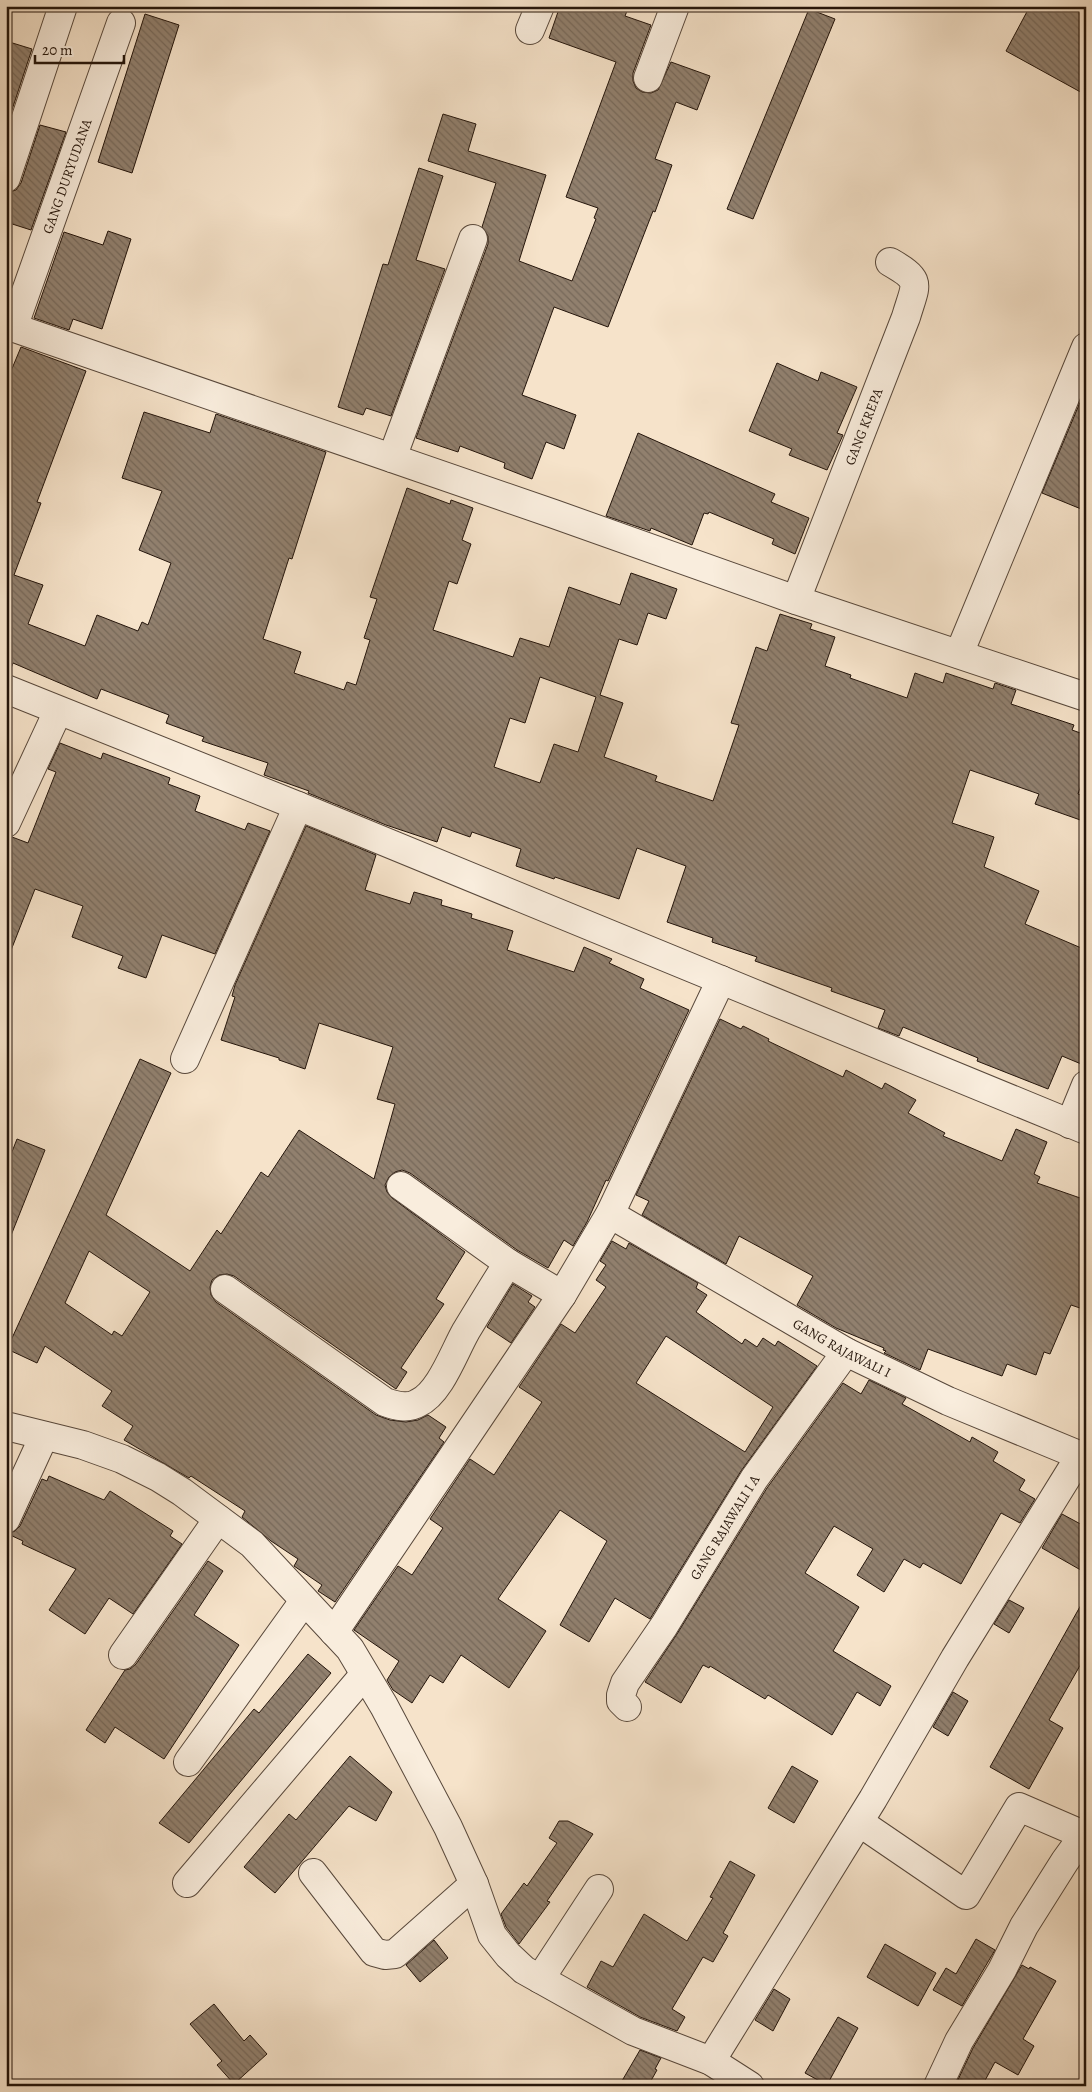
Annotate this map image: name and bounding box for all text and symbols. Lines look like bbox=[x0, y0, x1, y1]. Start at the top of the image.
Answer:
scale bar bbox=[35, 32, 124, 64]
text: 20 m bbox=[42, 40, 73, 60]
street label: GANG DURYUDANA bbox=[38, 115, 96, 236]
street label: GANG KREPA bbox=[840, 385, 887, 468]
street label: GANG RAJAWALI I bbox=[790, 1314, 894, 1382]
street label: GANG RAJAWALI I A bbox=[685, 1471, 764, 1583]

